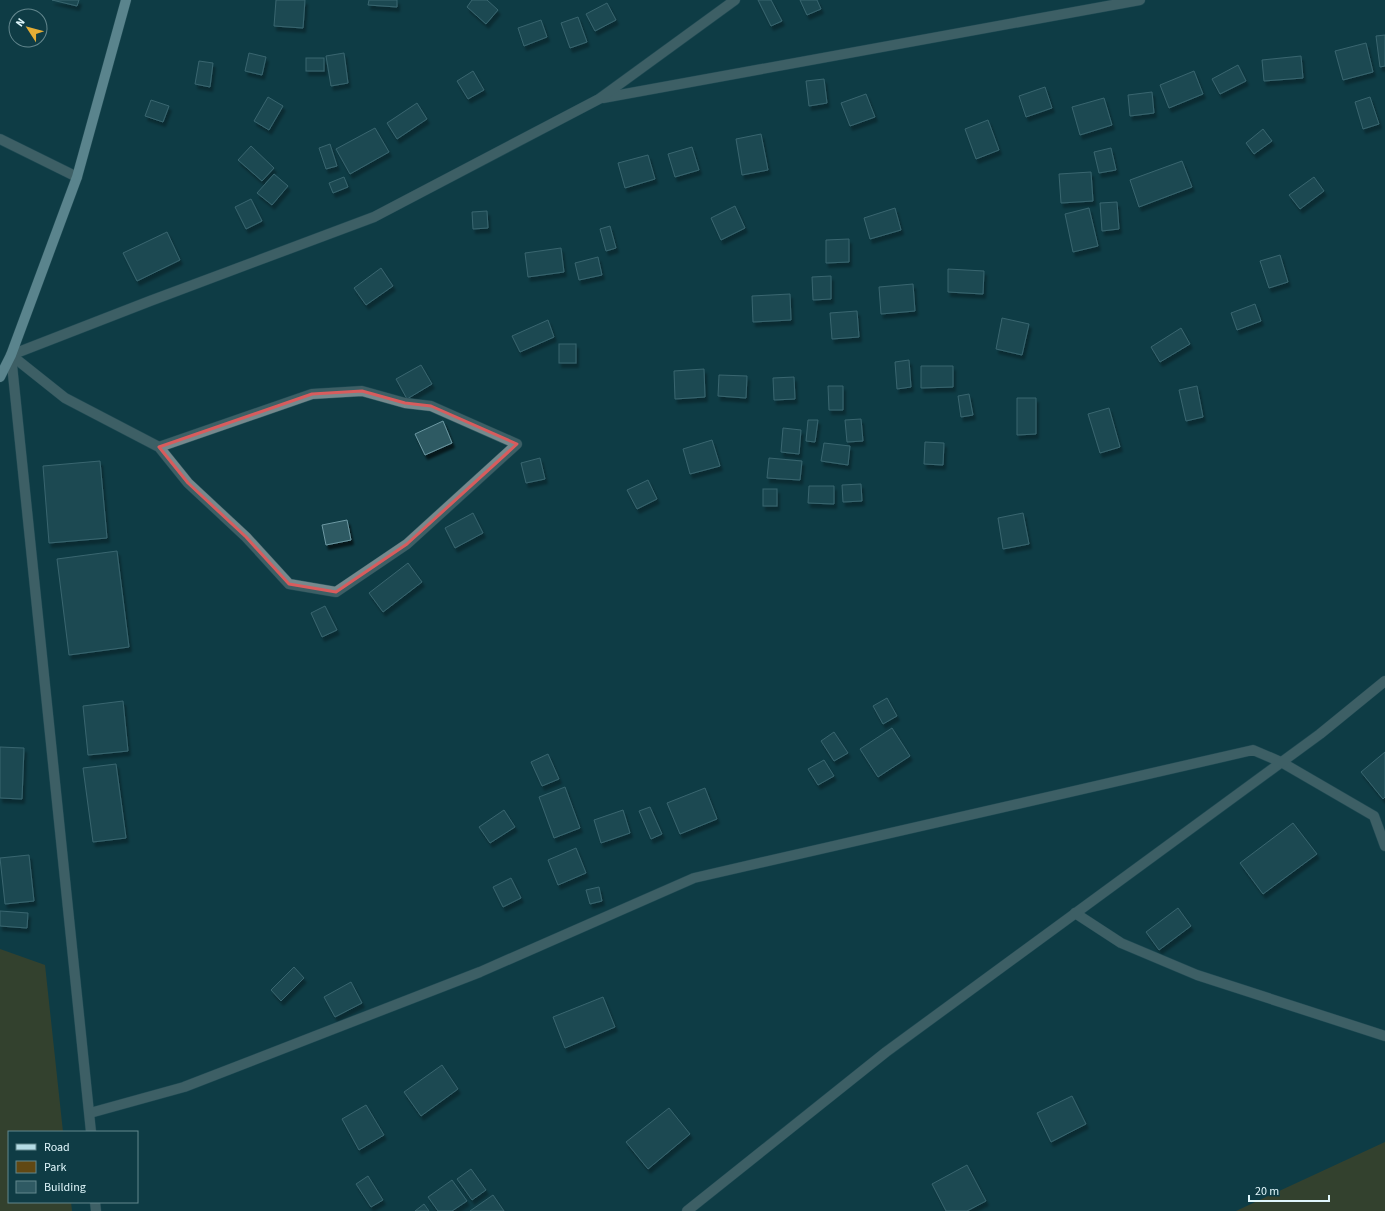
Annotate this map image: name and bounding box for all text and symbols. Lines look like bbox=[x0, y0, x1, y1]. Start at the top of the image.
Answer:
north arrow bbox=[8, 8, 48, 48]
text: N bbox=[12, 15, 29, 30]
legend bbox=[8, 1131, 138, 1203]
text: Road bbox=[44, 1139, 70, 1156]
text: Park bbox=[44, 1159, 66, 1176]
scale bar bbox=[1249, 1177, 1329, 1203]
text: Building bbox=[44, 1179, 86, 1196]
text: 20 m bbox=[1255, 1183, 1279, 1200]

